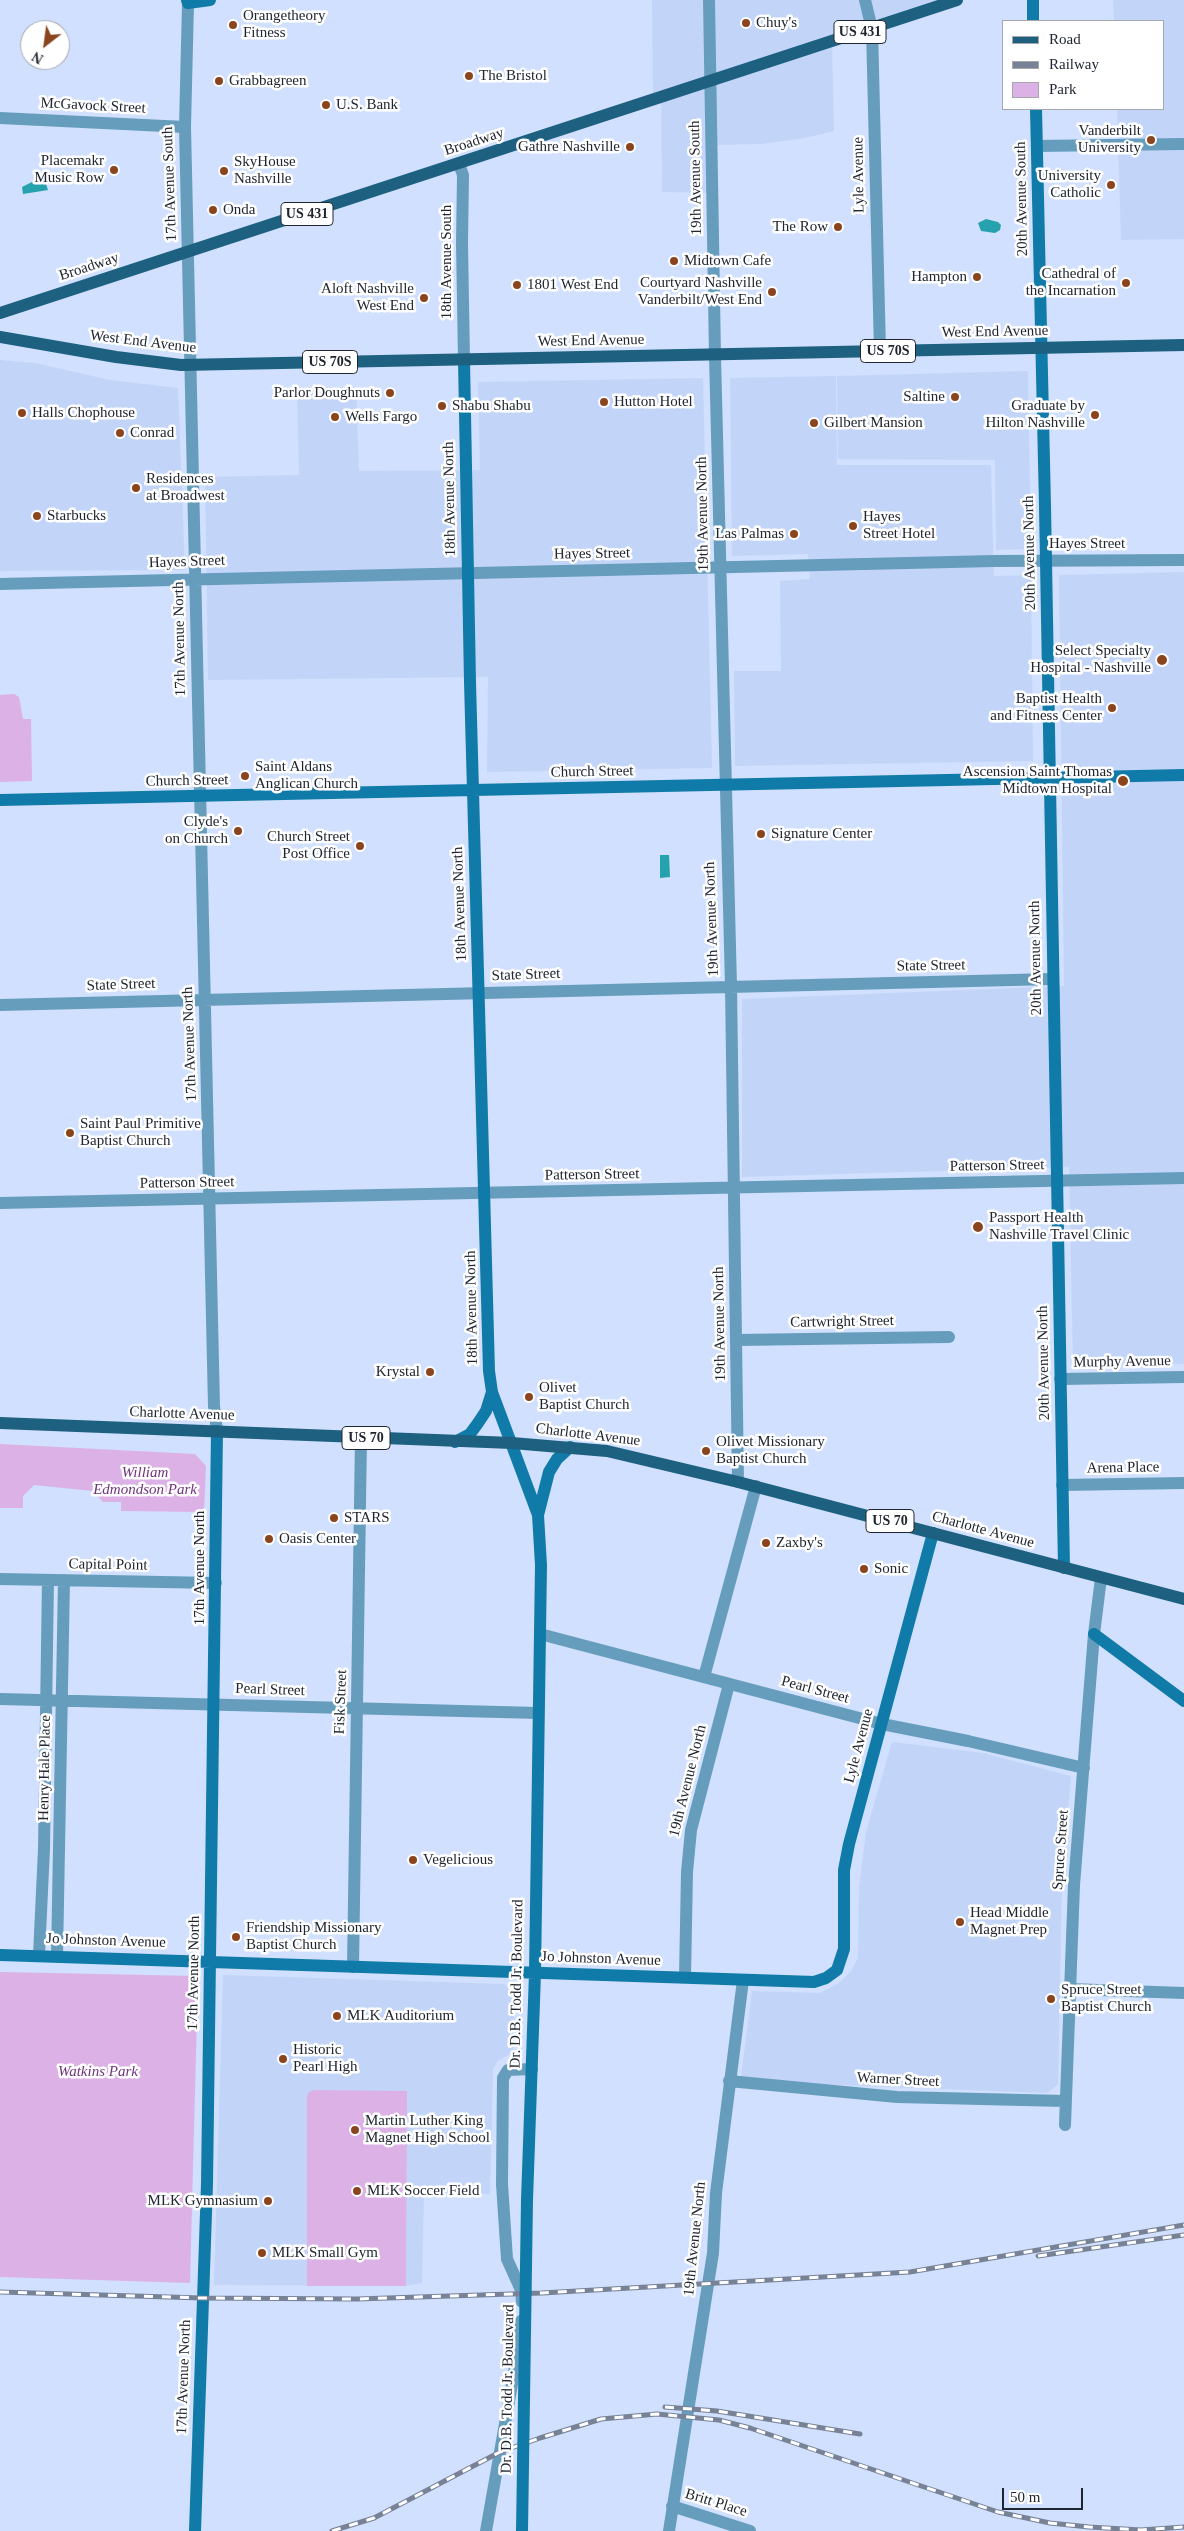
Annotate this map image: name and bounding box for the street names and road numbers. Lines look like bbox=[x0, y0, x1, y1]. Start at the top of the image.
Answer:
road number: US 431 bbox=[834, 21, 886, 44]
street label: McGavock Street bbox=[40, 94, 146, 118]
street label: 19th Avenue South bbox=[686, 120, 706, 236]
street label: Broadway bbox=[442, 124, 506, 160]
street label: 17th Avenue South bbox=[159, 126, 181, 242]
street label: Lyle Avenue bbox=[849, 137, 869, 213]
street label: 20th Avenue South bbox=[1012, 141, 1032, 257]
road number: US 431 bbox=[281, 202, 333, 225]
street label: 18th Avenue South bbox=[438, 205, 456, 319]
street label: Broadway bbox=[57, 249, 121, 285]
street label: West End Avenue bbox=[941, 322, 1049, 342]
street label: West End Avenue bbox=[89, 327, 197, 357]
street label: West End Avenue bbox=[537, 331, 645, 351]
road number: US 70S bbox=[860, 340, 916, 362]
road number: US 70S bbox=[302, 351, 358, 374]
street label: 18th Avenue North bbox=[440, 442, 460, 556]
street label: 19th Avenue North bbox=[693, 457, 713, 571]
street label: 20th Avenue North bbox=[1020, 496, 1040, 610]
street label: Hayes Street bbox=[1049, 535, 1125, 553]
street label: Hayes Street bbox=[554, 544, 630, 564]
street label: Hayes Street bbox=[149, 552, 225, 572]
street label: 17th Avenue North bbox=[170, 582, 190, 696]
street label: Church Street bbox=[550, 762, 634, 782]
street label: Church Street bbox=[145, 771, 229, 791]
street label: 18th Avenue North bbox=[449, 846, 471, 962]
street label: 19th Avenue North bbox=[701, 861, 723, 977]
street label: 20th Avenue North bbox=[1026, 901, 1046, 1015]
street label: State Street bbox=[896, 956, 966, 976]
street label: State Street bbox=[491, 965, 561, 985]
street label: State Street bbox=[86, 975, 156, 995]
street label: 17th Avenue North bbox=[179, 986, 201, 1102]
street label: Patterson Street bbox=[950, 1156, 1044, 1176]
street label: Patterson Street bbox=[545, 1165, 639, 1185]
street label: Patterson Street bbox=[140, 1173, 234, 1193]
street label: 18th Avenue North bbox=[462, 1251, 482, 1365]
street label: 19th Avenue North bbox=[710, 1267, 730, 1381]
street label: 20th Avenue North bbox=[1034, 1306, 1054, 1420]
street label: Cartwright Street bbox=[790, 1312, 894, 1332]
street label: Murphy Avenue bbox=[1073, 1352, 1171, 1372]
street label: Charlotte Avenue bbox=[129, 1403, 235, 1425]
street label: Charlotte Avenue bbox=[535, 1420, 641, 1450]
road number: US 70 bbox=[342, 1426, 390, 1450]
street label: Arena Place bbox=[1086, 1458, 1160, 1478]
street label: Charlotte Avenue bbox=[930, 1508, 1036, 1552]
road number: US 70 bbox=[866, 1510, 914, 1532]
street label: 17th Avenue North bbox=[191, 1511, 209, 1625]
street label: Capital Point bbox=[68, 1555, 148, 1575]
street label: Fisk Street bbox=[331, 1669, 351, 1735]
street label: Pearl Street bbox=[779, 1672, 851, 1708]
street label: Pearl Street bbox=[235, 1680, 305, 1700]
street label: Lyle Avenue bbox=[840, 1707, 878, 1785]
street label: Henry Hale Place bbox=[35, 1715, 55, 1821]
street label: 19th Avenue North bbox=[665, 1723, 711, 1839]
street label: Spruce Street bbox=[1049, 1809, 1073, 1891]
street label: Dr. D.B. Todd Jr. Boulevard bbox=[507, 1899, 527, 2069]
street label: 17th Avenue North bbox=[184, 1916, 204, 2030]
street label: Jo Johnston Avenue bbox=[46, 1930, 166, 1952]
street label: Jo Johnston Avenue bbox=[541, 1948, 661, 1970]
street label: Warner Street bbox=[856, 2069, 940, 2091]
street label: 19th Avenue North bbox=[680, 2181, 710, 2297]
street label: Dr. D.B. Todd Jr. Boulevard bbox=[498, 2304, 518, 2474]
street label: 17th Avenue North bbox=[173, 2319, 195, 2435]
street label: Britt Place bbox=[683, 2485, 749, 2521]

